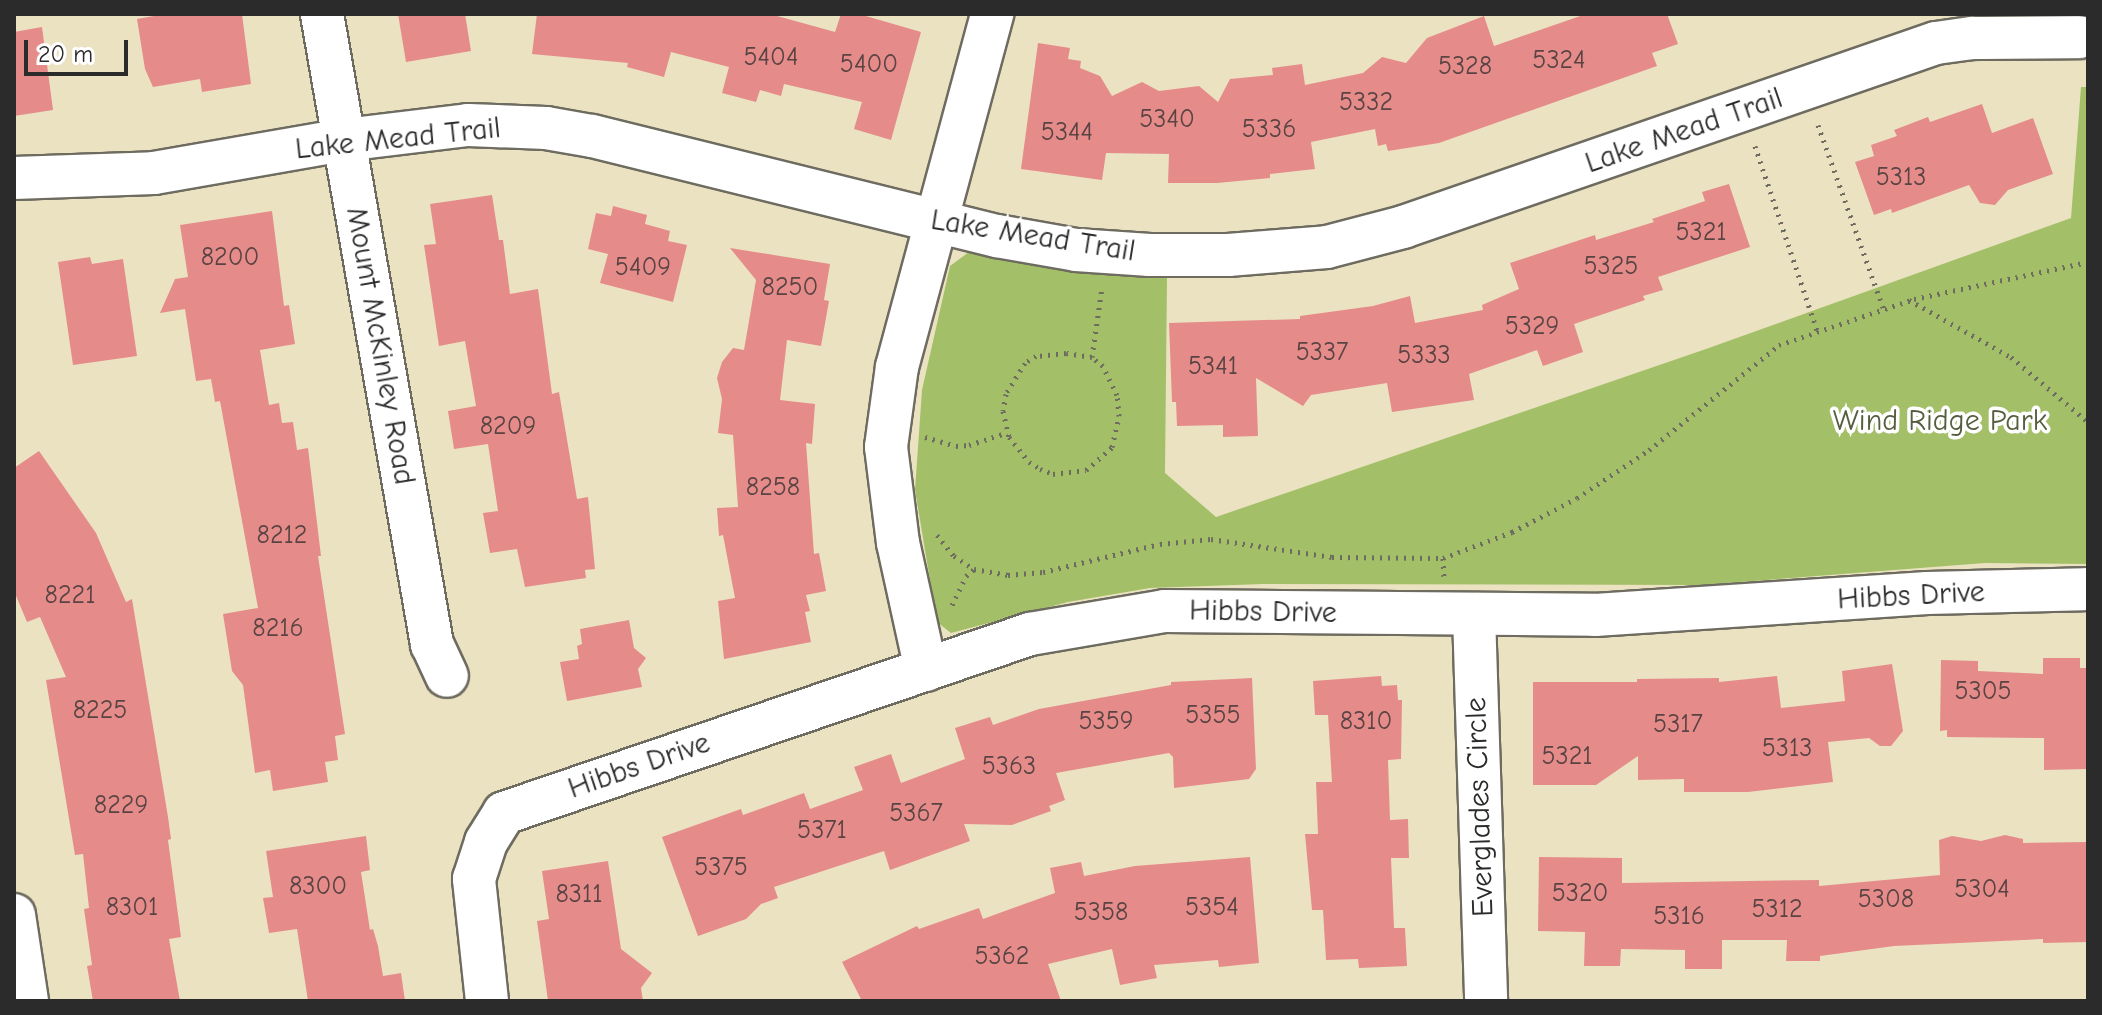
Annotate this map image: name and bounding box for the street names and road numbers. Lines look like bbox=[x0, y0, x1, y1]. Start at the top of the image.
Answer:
street label: Lake Mead Trail bbox=[1581, 80, 1787, 182]
street label: Lake Mead Trail bbox=[294, 110, 502, 168]
street label: Lake Mead Trail bbox=[928, 202, 1138, 270]
street label: Mount McKinley Road bbox=[338, 204, 422, 488]
street label: Hibbs Drive bbox=[1836, 574, 1986, 618]
street label: Hibbs Drive bbox=[1189, 593, 1337, 631]
street label: Everglades Circle bbox=[1458, 697, 1502, 917]
street label: Hibbs Drive bbox=[563, 725, 715, 807]

